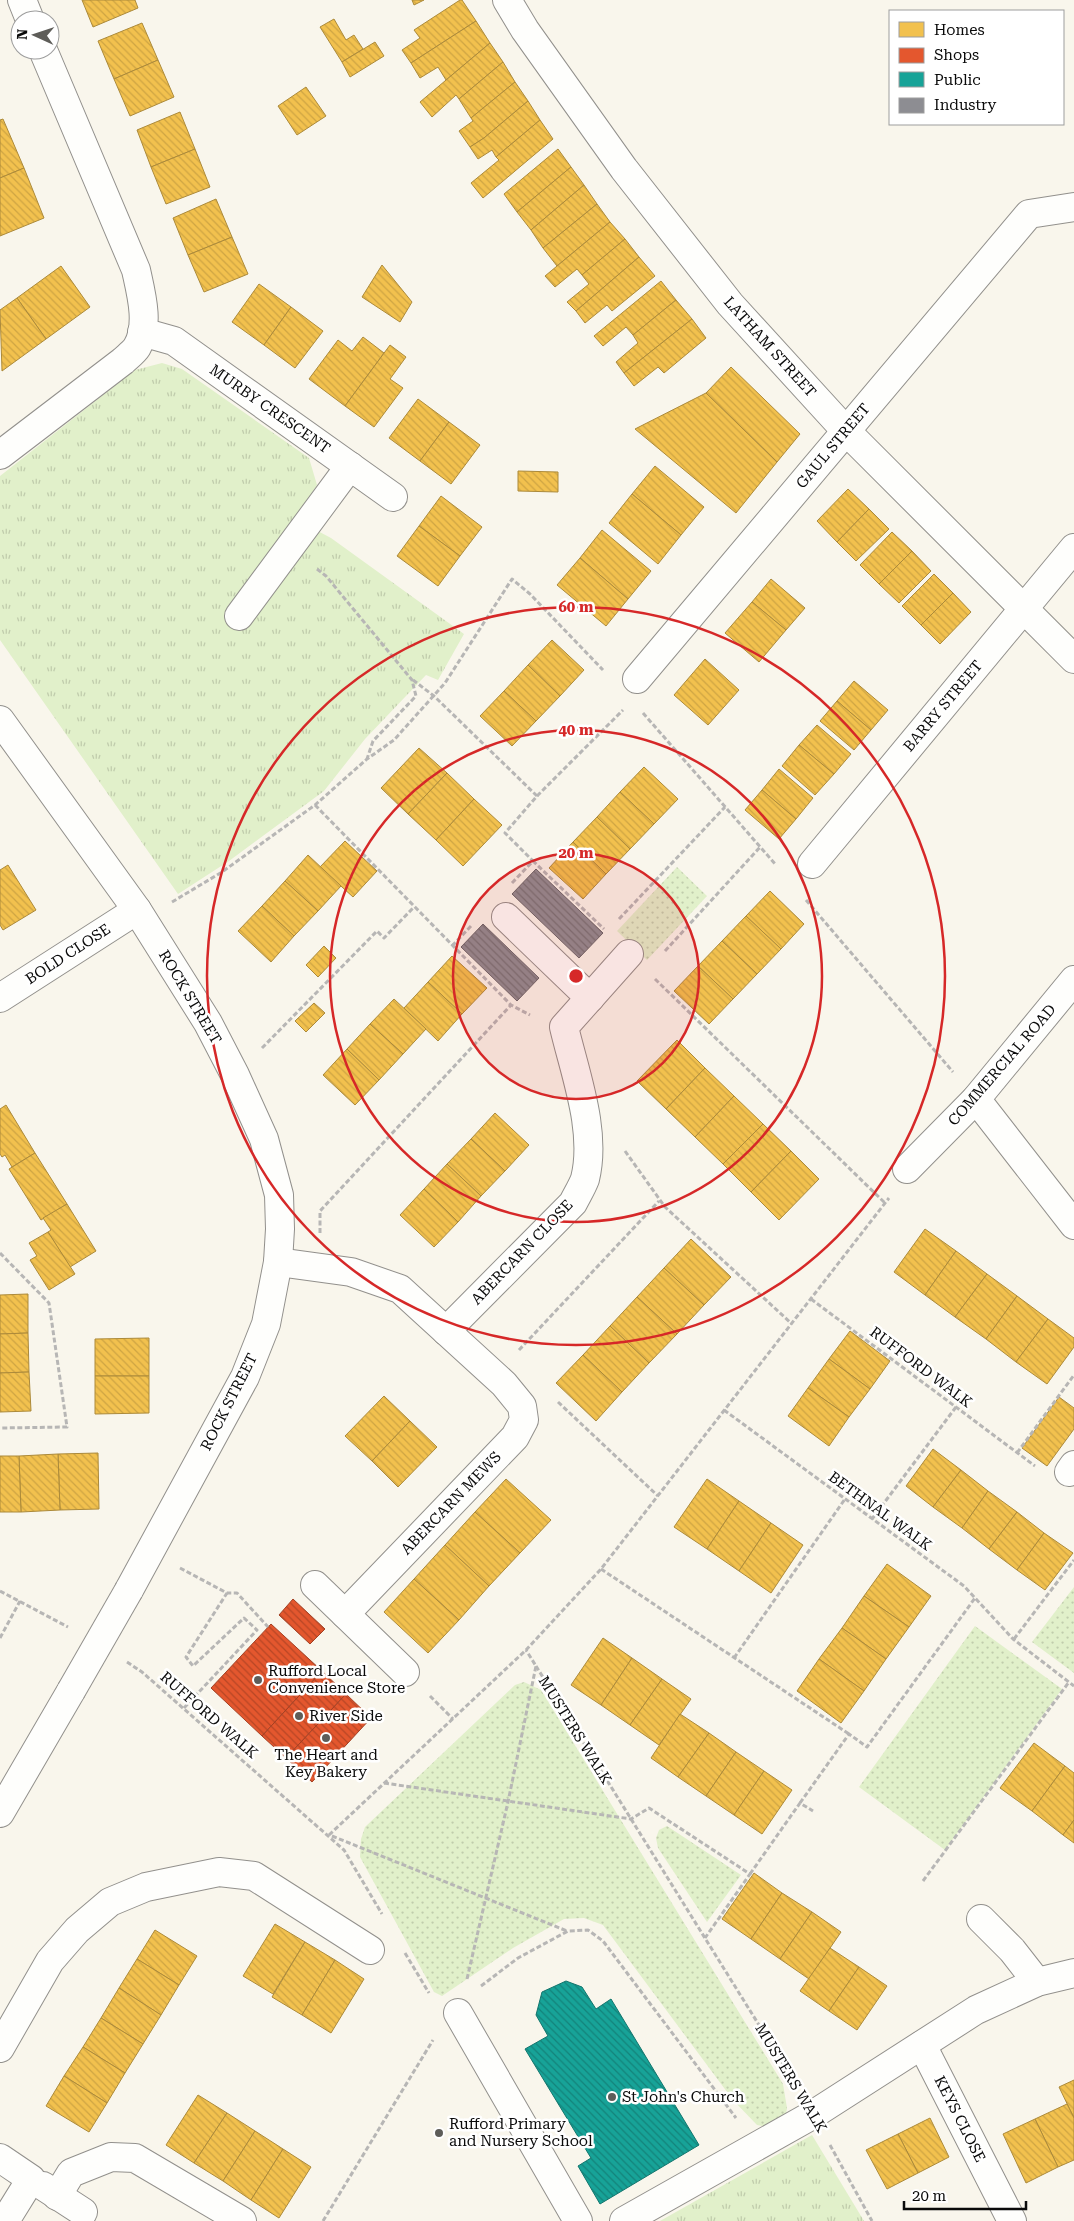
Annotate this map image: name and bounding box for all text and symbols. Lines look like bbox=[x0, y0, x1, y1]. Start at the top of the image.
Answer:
north arrow bbox=[10, 10, 60, 60]
legend bbox=[889, 10, 1064, 125]
text: Homes bbox=[934, 21, 985, 39]
text: N bbox=[14, 28, 30, 40]
text: Shops bbox=[934, 46, 979, 64]
text: Public bbox=[934, 71, 981, 89]
text: Industry bbox=[934, 96, 996, 114]
street label: LATHAM STREET bbox=[720, 293, 820, 401]
street label: MURBY CRESCENT bbox=[206, 361, 334, 457]
street label: GAUL STREET bbox=[792, 400, 874, 492]
text: 60 m bbox=[558, 598, 594, 616]
street label: BARRY STREET bbox=[900, 657, 986, 755]
text: 40 m bbox=[558, 721, 594, 739]
text: 20 m bbox=[558, 844, 594, 862]
street label: BOLD CLOSE bbox=[22, 920, 114, 988]
street label: ROCK STREET bbox=[155, 947, 225, 1047]
centre of rings bbox=[567, 967, 585, 985]
street label: COMMERCIAL ROAD bbox=[944, 1001, 1060, 1129]
street label: ABERCARN CLOSE bbox=[467, 1196, 577, 1308]
street label: RUFFORD WALK bbox=[866, 1323, 976, 1411]
street label: ROCK STREET bbox=[197, 1350, 261, 1454]
street label: ABERCARN MEWS bbox=[397, 1448, 505, 1558]
street label: BETHNAL WALK bbox=[825, 1468, 935, 1554]
place label: Rufford Local Convenience Store bbox=[268, 1662, 405, 1697]
street label: RUFFORD WALK bbox=[157, 1668, 261, 1762]
street label: MUSTERS WALK bbox=[535, 1673, 615, 1787]
marker: Rufford Local Convenience Store bbox=[252, 1674, 264, 1686]
place label: River Side bbox=[309, 1707, 383, 1725]
marker: River Side bbox=[293, 1710, 305, 1722]
marker: The Heart and Key Bakery bbox=[320, 1732, 332, 1744]
place label: The Heart and Key Bakery bbox=[274, 1746, 378, 1781]
street label: MUSTERS WALK bbox=[751, 2020, 831, 2136]
street label: KEYS CLOSE bbox=[931, 2073, 989, 2165]
place label: St John's Church bbox=[622, 2088, 745, 2106]
marker: St John's Church bbox=[606, 2091, 618, 2103]
place label: Rufford Primary and Nursery School bbox=[449, 2115, 593, 2150]
marker: Rufford Primary and Nursery School bbox=[433, 2127, 445, 2139]
scale bar bbox=[904, 2178, 1026, 2210]
text: 20 m bbox=[912, 2187, 947, 2205]

